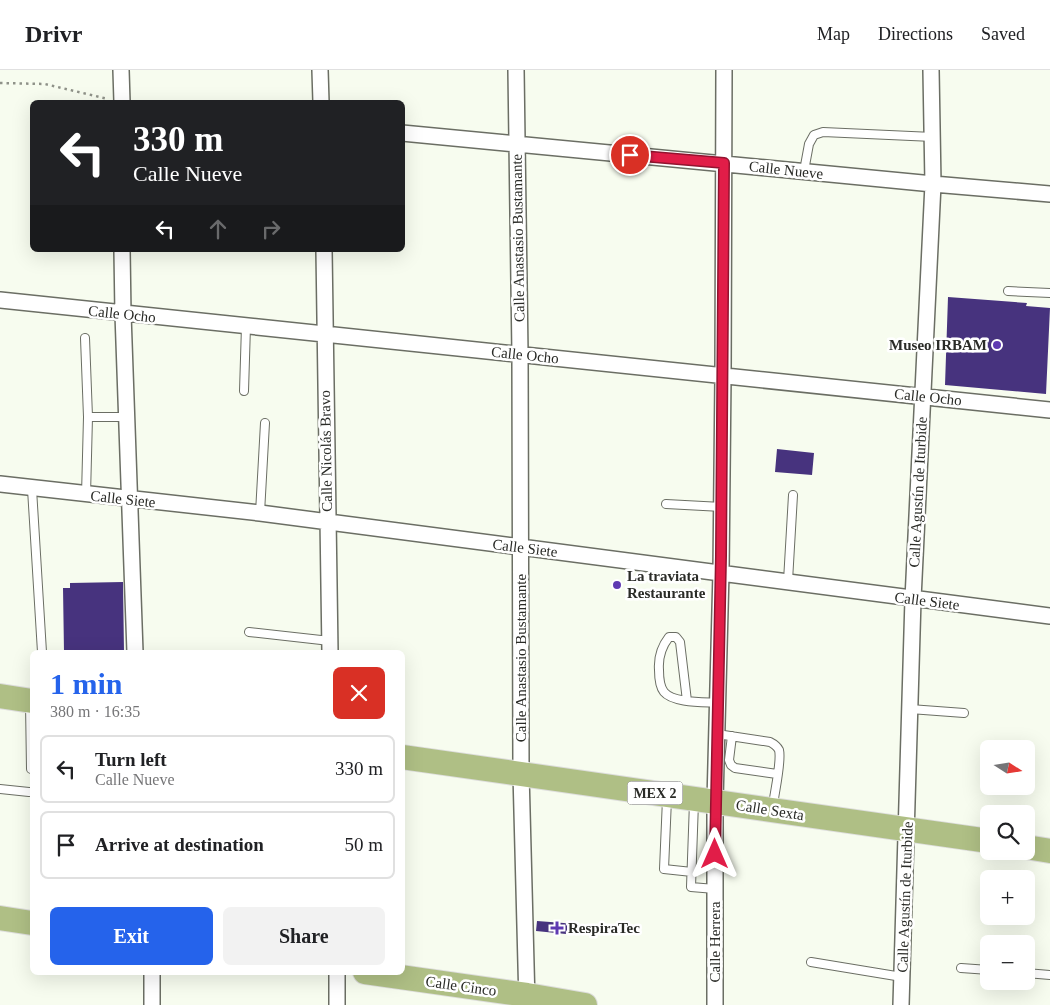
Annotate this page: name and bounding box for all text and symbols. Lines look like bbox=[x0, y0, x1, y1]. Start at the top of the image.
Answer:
text: Drivr bbox=[25, 21, 82, 47]
text: Map bbox=[817, 24, 850, 44]
text: Directions bbox=[878, 24, 953, 44]
text: Saved bbox=[981, 24, 1025, 44]
icon: left bbox=[50, 120, 115, 185]
text: 330 m bbox=[133, 120, 223, 159]
pin bbox=[609, 134, 651, 176]
icon: arrive bbox=[616, 141, 644, 169]
street label: Calle Anastasio Bustamante bbox=[509, 153, 527, 322]
street label: Calle Nueve bbox=[748, 158, 824, 182]
text: Calle Nueve bbox=[133, 161, 242, 186]
icon: left bbox=[151, 215, 179, 243]
icon: ahead bbox=[204, 215, 232, 243]
icon: right bbox=[257, 215, 285, 243]
street label: Calle Ocho bbox=[87, 302, 157, 326]
place label: Museo IRBAM bbox=[889, 337, 987, 353]
marker: Museo IRBAM bbox=[991, 339, 1003, 351]
street label: Calle Ocho bbox=[490, 343, 560, 367]
street label: Calle Ocho bbox=[893, 385, 963, 409]
street label: Calle Nicolás Bravo bbox=[317, 390, 335, 512]
street label: Calle Agustín de Iturbide bbox=[906, 416, 930, 568]
street label: Calle Siete bbox=[90, 488, 157, 510]
street label: Calle Siete bbox=[492, 536, 559, 560]
place label: La traviata Restaurante bbox=[627, 568, 706, 601]
street label: Calle Anastasio Bustamante bbox=[513, 574, 529, 742]
marker: La traviata Restaurante bbox=[611, 579, 623, 591]
street label: Calle Siete bbox=[894, 589, 961, 613]
text: 1 min bbox=[50, 667, 123, 700]
button: close bbox=[333, 667, 385, 719]
text: 380 m · 16:35 bbox=[50, 703, 140, 720]
north arrow bbox=[980, 740, 1035, 795]
map controls bbox=[980, 740, 1035, 990]
text: Turn left bbox=[95, 749, 167, 770]
icon: left bbox=[52, 755, 80, 783]
text: 330 m bbox=[335, 758, 383, 779]
text: Calle Nueve bbox=[95, 771, 175, 788]
road number: MEX 2 bbox=[628, 781, 682, 804]
street label: Calle Sexta bbox=[735, 797, 806, 823]
button: search bbox=[980, 805, 1035, 860]
street label: Calle Agustín de Iturbide bbox=[894, 821, 916, 973]
position arrow bbox=[688, 827, 740, 879]
icon: arrive bbox=[52, 831, 80, 859]
text: Arrive at destination bbox=[95, 834, 264, 855]
text: 50 m bbox=[344, 834, 383, 855]
button: + bbox=[980, 870, 1035, 925]
street label: Calle Herrera bbox=[707, 901, 723, 983]
button: Exit bbox=[50, 907, 213, 965]
button: Share bbox=[223, 907, 385, 965]
place label: RespiraTec bbox=[568, 920, 640, 936]
marker: RespiraTec bbox=[550, 921, 564, 935]
button: − bbox=[980, 935, 1035, 990]
street label: Calle Cinco bbox=[425, 973, 497, 999]

